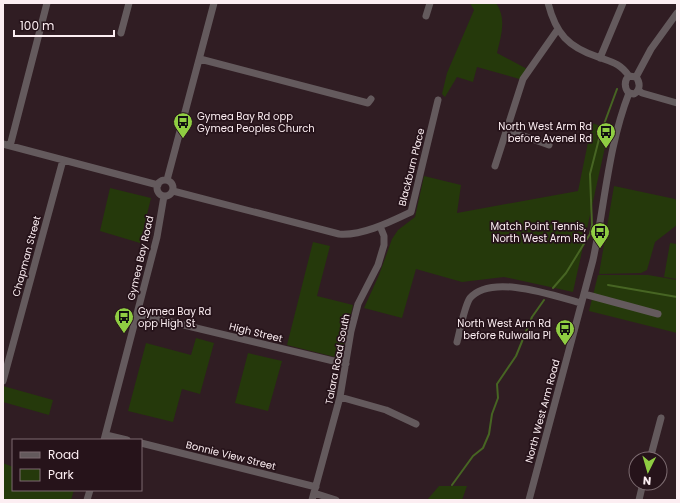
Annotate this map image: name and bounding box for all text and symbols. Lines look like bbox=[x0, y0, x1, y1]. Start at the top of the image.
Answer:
scale bar bbox=[14, 12, 114, 38]
text: 100 m bbox=[20, 17, 54, 34]
place label: Gymea Bay Rd opp Gymea Peoples Church bbox=[197, 109, 315, 136]
bus stop icon: Gymea Bay Rd opp Gymea Peoples Church bbox=[172, 111, 194, 139]
place label: North West Arm Rd before Avenel Rd bbox=[498, 119, 592, 146]
bus stop icon: North West Arm Rd before Avenel Rd bbox=[595, 121, 617, 149]
street label: Blackburn Place bbox=[395, 127, 428, 208]
street label: Chapman Street bbox=[8, 214, 45, 298]
street label: Gymea Bay Road bbox=[123, 214, 158, 302]
place label: Match Point Tennis, North West Arm Rd bbox=[490, 219, 586, 246]
bus stop icon: Match Point Tennis, North West Arm Rd bbox=[589, 221, 611, 249]
place label: Gymea Bay Rd opp High St bbox=[138, 304, 211, 331]
bus stop icon: Gymea Bay Rd opp High St bbox=[113, 306, 135, 334]
street label: Talara Road South bbox=[321, 313, 354, 406]
place label: North West Arm Rd before Rulwalla Pl bbox=[457, 316, 551, 343]
bus stop icon: North West Arm Rd before Rulwalla Pl bbox=[554, 318, 576, 346]
street label: High Street bbox=[228, 319, 284, 346]
street label: North West Arm Road bbox=[521, 358, 564, 465]
street label: Bonnie View Street bbox=[184, 437, 278, 474]
legend bbox=[12, 439, 142, 491]
text: Road bbox=[48, 446, 79, 463]
north arrow bbox=[628, 451, 668, 491]
text: Park bbox=[48, 466, 75, 483]
text: N bbox=[642, 473, 652, 489]

